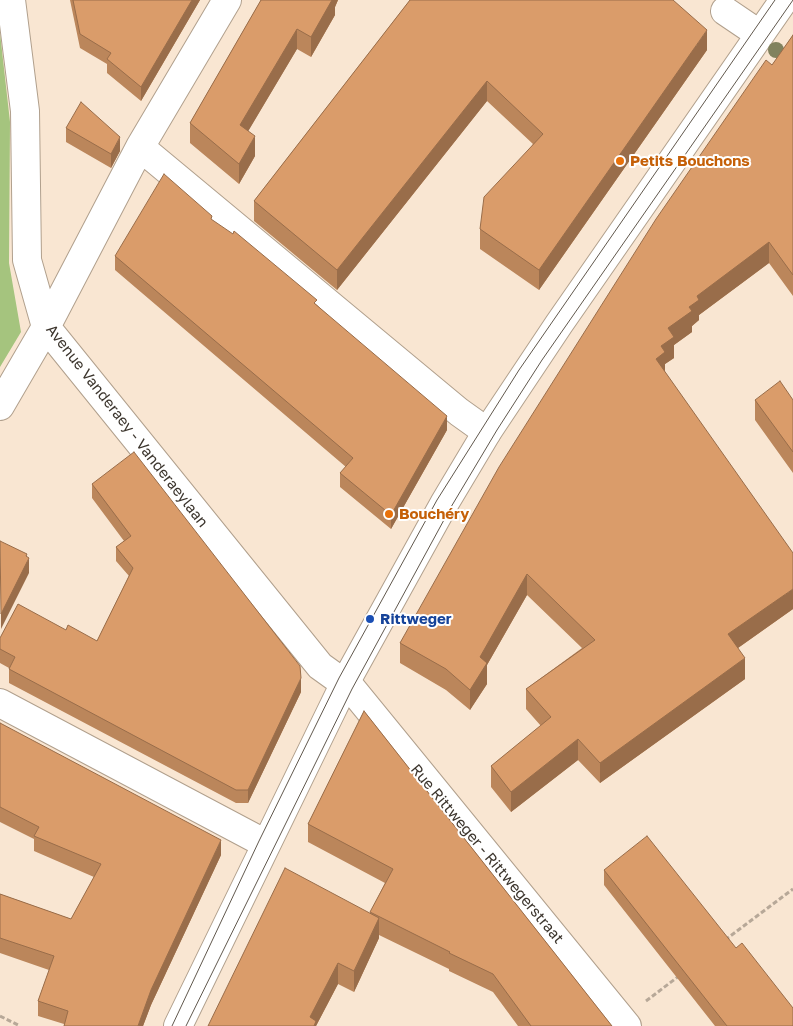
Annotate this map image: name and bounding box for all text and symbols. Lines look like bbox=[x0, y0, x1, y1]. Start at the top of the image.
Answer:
place label: Petits Bouchons bbox=[630, 152, 750, 170]
marker: Petits Bouchons bbox=[614, 155, 626, 167]
street label: Avenue Vanderaey - Vanderaeylaan bbox=[42, 321, 212, 531]
place label: Bouchéry bbox=[399, 505, 469, 523]
marker: Bouchéry bbox=[383, 508, 395, 520]
place label: Rittweger bbox=[380, 610, 452, 628]
marker: Rittweger bbox=[364, 613, 376, 625]
street label: Rue Rittweger - Rittwegerstraat bbox=[407, 761, 567, 947]

